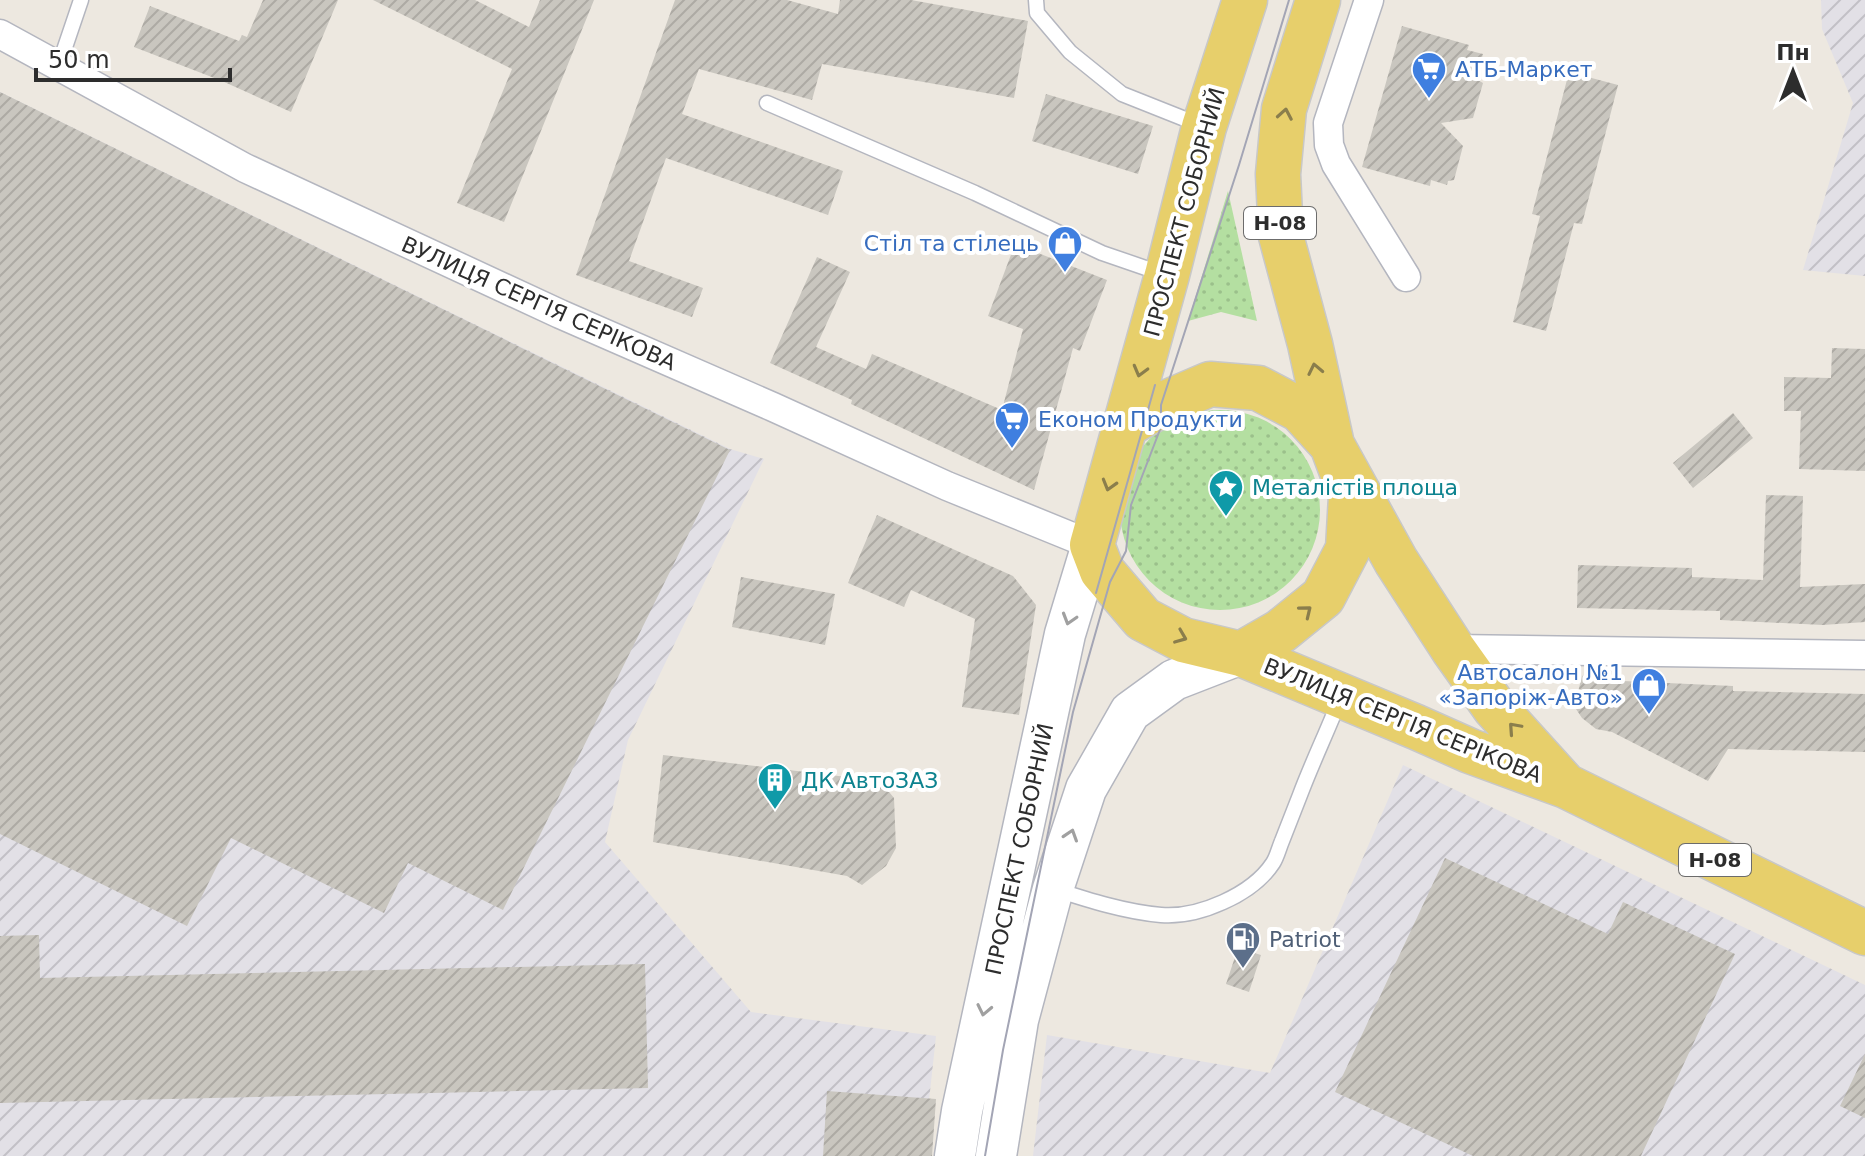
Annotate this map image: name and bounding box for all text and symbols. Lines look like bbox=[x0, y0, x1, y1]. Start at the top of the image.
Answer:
scale bar bbox=[36, 32, 230, 82]
north arrow bbox=[1753, 32, 1833, 112]
text: Пн bbox=[1776, 40, 1810, 65]
text: 50 m bbox=[48, 46, 110, 74]
supermarket icon: АТБ-Маркет bbox=[1410, 50, 1448, 100]
place label: АТБ-Маркет bbox=[1455, 57, 1593, 82]
street label: ПРОСПЕКТ СОБОРНИЙ bbox=[1139, 85, 1230, 339]
one-way arrow bbox=[1275, 107, 1292, 120]
road number: Н-08 bbox=[1244, 207, 1316, 239]
shop icon: Стіл та стілець bbox=[1046, 224, 1084, 274]
place label: Стіл та стілець bbox=[864, 231, 1039, 256]
street label: ВУЛИЦЯ СЕРГІЯ СЕРІКОВА bbox=[398, 232, 680, 375]
one-way arrow bbox=[1308, 362, 1325, 375]
one-way arrow bbox=[1133, 364, 1150, 378]
supermarket icon: Економ Продукти bbox=[993, 400, 1031, 450]
place label: Економ Продукти bbox=[1038, 407, 1243, 432]
place icon: Металістів площа bbox=[1207, 468, 1245, 518]
place label: Металістів площа bbox=[1252, 475, 1458, 500]
one-way arrow bbox=[1102, 477, 1118, 491]
one-way arrow bbox=[1296, 606, 1311, 621]
one-way arrow bbox=[1062, 612, 1078, 626]
one-way arrow bbox=[1173, 627, 1187, 644]
street label: ВУЛИЦЯ СЕРГІЯ СЕРІКОВА bbox=[1260, 653, 1545, 788]
place label: Автосалон №1 «Запоріж-Авто» bbox=[1439, 660, 1623, 710]
shop icon: Автосалон №1 «Запоріж-Авто» bbox=[1630, 666, 1668, 716]
street label: ПРОСПЕКТ СОБОРНИЙ bbox=[981, 721, 1058, 977]
one-way arrow bbox=[1509, 723, 1523, 738]
building icon: ДК АвтоЗАЗ bbox=[756, 761, 794, 811]
place label: ДК АвтоЗАЗ bbox=[801, 768, 938, 793]
one-way arrow bbox=[1061, 829, 1077, 843]
road number: Н-08 bbox=[1679, 844, 1751, 876]
fuel station icon: Patriot bbox=[1224, 920, 1262, 970]
place label: Patriot bbox=[1269, 927, 1341, 952]
one-way arrow bbox=[976, 1003, 993, 1016]

